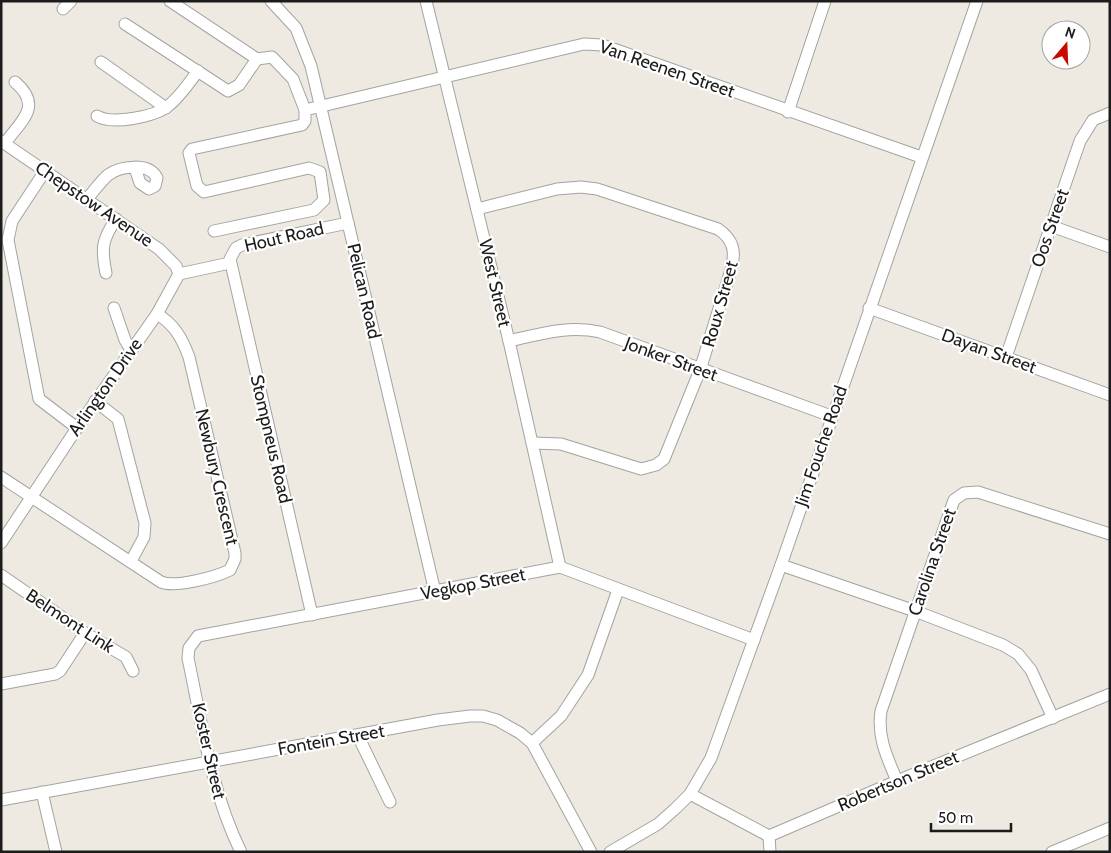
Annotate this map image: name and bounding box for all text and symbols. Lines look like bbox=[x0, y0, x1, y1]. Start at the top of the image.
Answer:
north arrow bbox=[1041, 20, 1091, 70]
text: N bbox=[1063, 23, 1078, 43]
street label: Van Reenen Street bbox=[596, 36, 738, 102]
street label: Chepstow Avenue bbox=[31, 156, 157, 252]
street label: Oos Street bbox=[1026, 186, 1074, 270]
street label: Hout Road bbox=[242, 217, 326, 257]
street label: West Street bbox=[474, 237, 516, 329]
street label: Pelican Road bbox=[342, 241, 386, 341]
street label: Roux Street bbox=[697, 258, 743, 350]
street label: Dayan Street bbox=[939, 324, 1039, 378]
street label: Jonker Street bbox=[621, 332, 720, 386]
street label: Arlington Drive bbox=[63, 334, 147, 440]
street label: Stompneus Road bbox=[246, 373, 296, 505]
street label: Jim Fouche Road bbox=[790, 383, 852, 510]
street label: Newbury Crescent bbox=[191, 407, 243, 547]
street label: Carolina Street bbox=[903, 505, 961, 619]
street label: Vegkop Street bbox=[419, 563, 527, 605]
street label: Belmont Link bbox=[22, 584, 119, 658]
street label: Koster Street bbox=[187, 701, 231, 801]
street label: Fontein Street bbox=[276, 720, 386, 760]
street label: Robertson Street bbox=[834, 746, 962, 816]
scale bar bbox=[931, 800, 1011, 832]
text: 50 m bbox=[938, 809, 973, 827]

